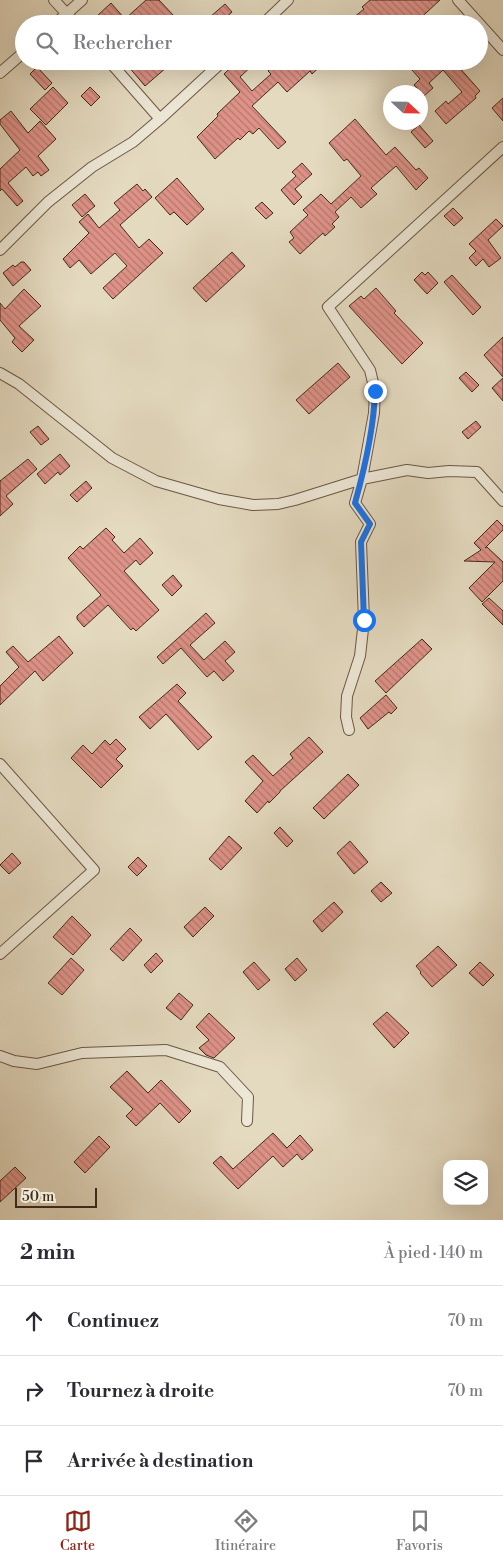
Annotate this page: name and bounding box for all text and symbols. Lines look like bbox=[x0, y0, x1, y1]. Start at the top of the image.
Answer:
search box bbox=[15, 15, 488, 70]
icon: search bbox=[33, 29, 61, 57]
text: Rechercher bbox=[73, 31, 172, 55]
north arrow bbox=[383, 85, 428, 130]
route end bbox=[364, 380, 387, 403]
route start bbox=[353, 609, 376, 632]
map controls bbox=[443, 1160, 488, 1205]
button: layers bbox=[443, 1160, 488, 1205]
scale bar bbox=[15, 1185, 98, 1208]
text: 50 m bbox=[22, 1188, 54, 1206]
text: 2 min bbox=[20, 1240, 75, 1266]
text: À pied · 140 m bbox=[384, 1243, 483, 1263]
icon: ahead bbox=[20, 1307, 48, 1335]
text: Continuez bbox=[67, 1309, 159, 1333]
text: 70 m bbox=[447, 1311, 483, 1331]
icon: right bbox=[20, 1377, 48, 1405]
text: Tournez à droite bbox=[67, 1379, 214, 1403]
text: 70 m bbox=[447, 1381, 483, 1401]
icon: arrive bbox=[20, 1447, 48, 1475]
text: Arrivée à destination bbox=[67, 1449, 253, 1473]
tab: Carte bbox=[60, 1507, 95, 1555]
tab: Itinéraire bbox=[215, 1507, 276, 1555]
tab: Favoris bbox=[396, 1507, 443, 1555]

